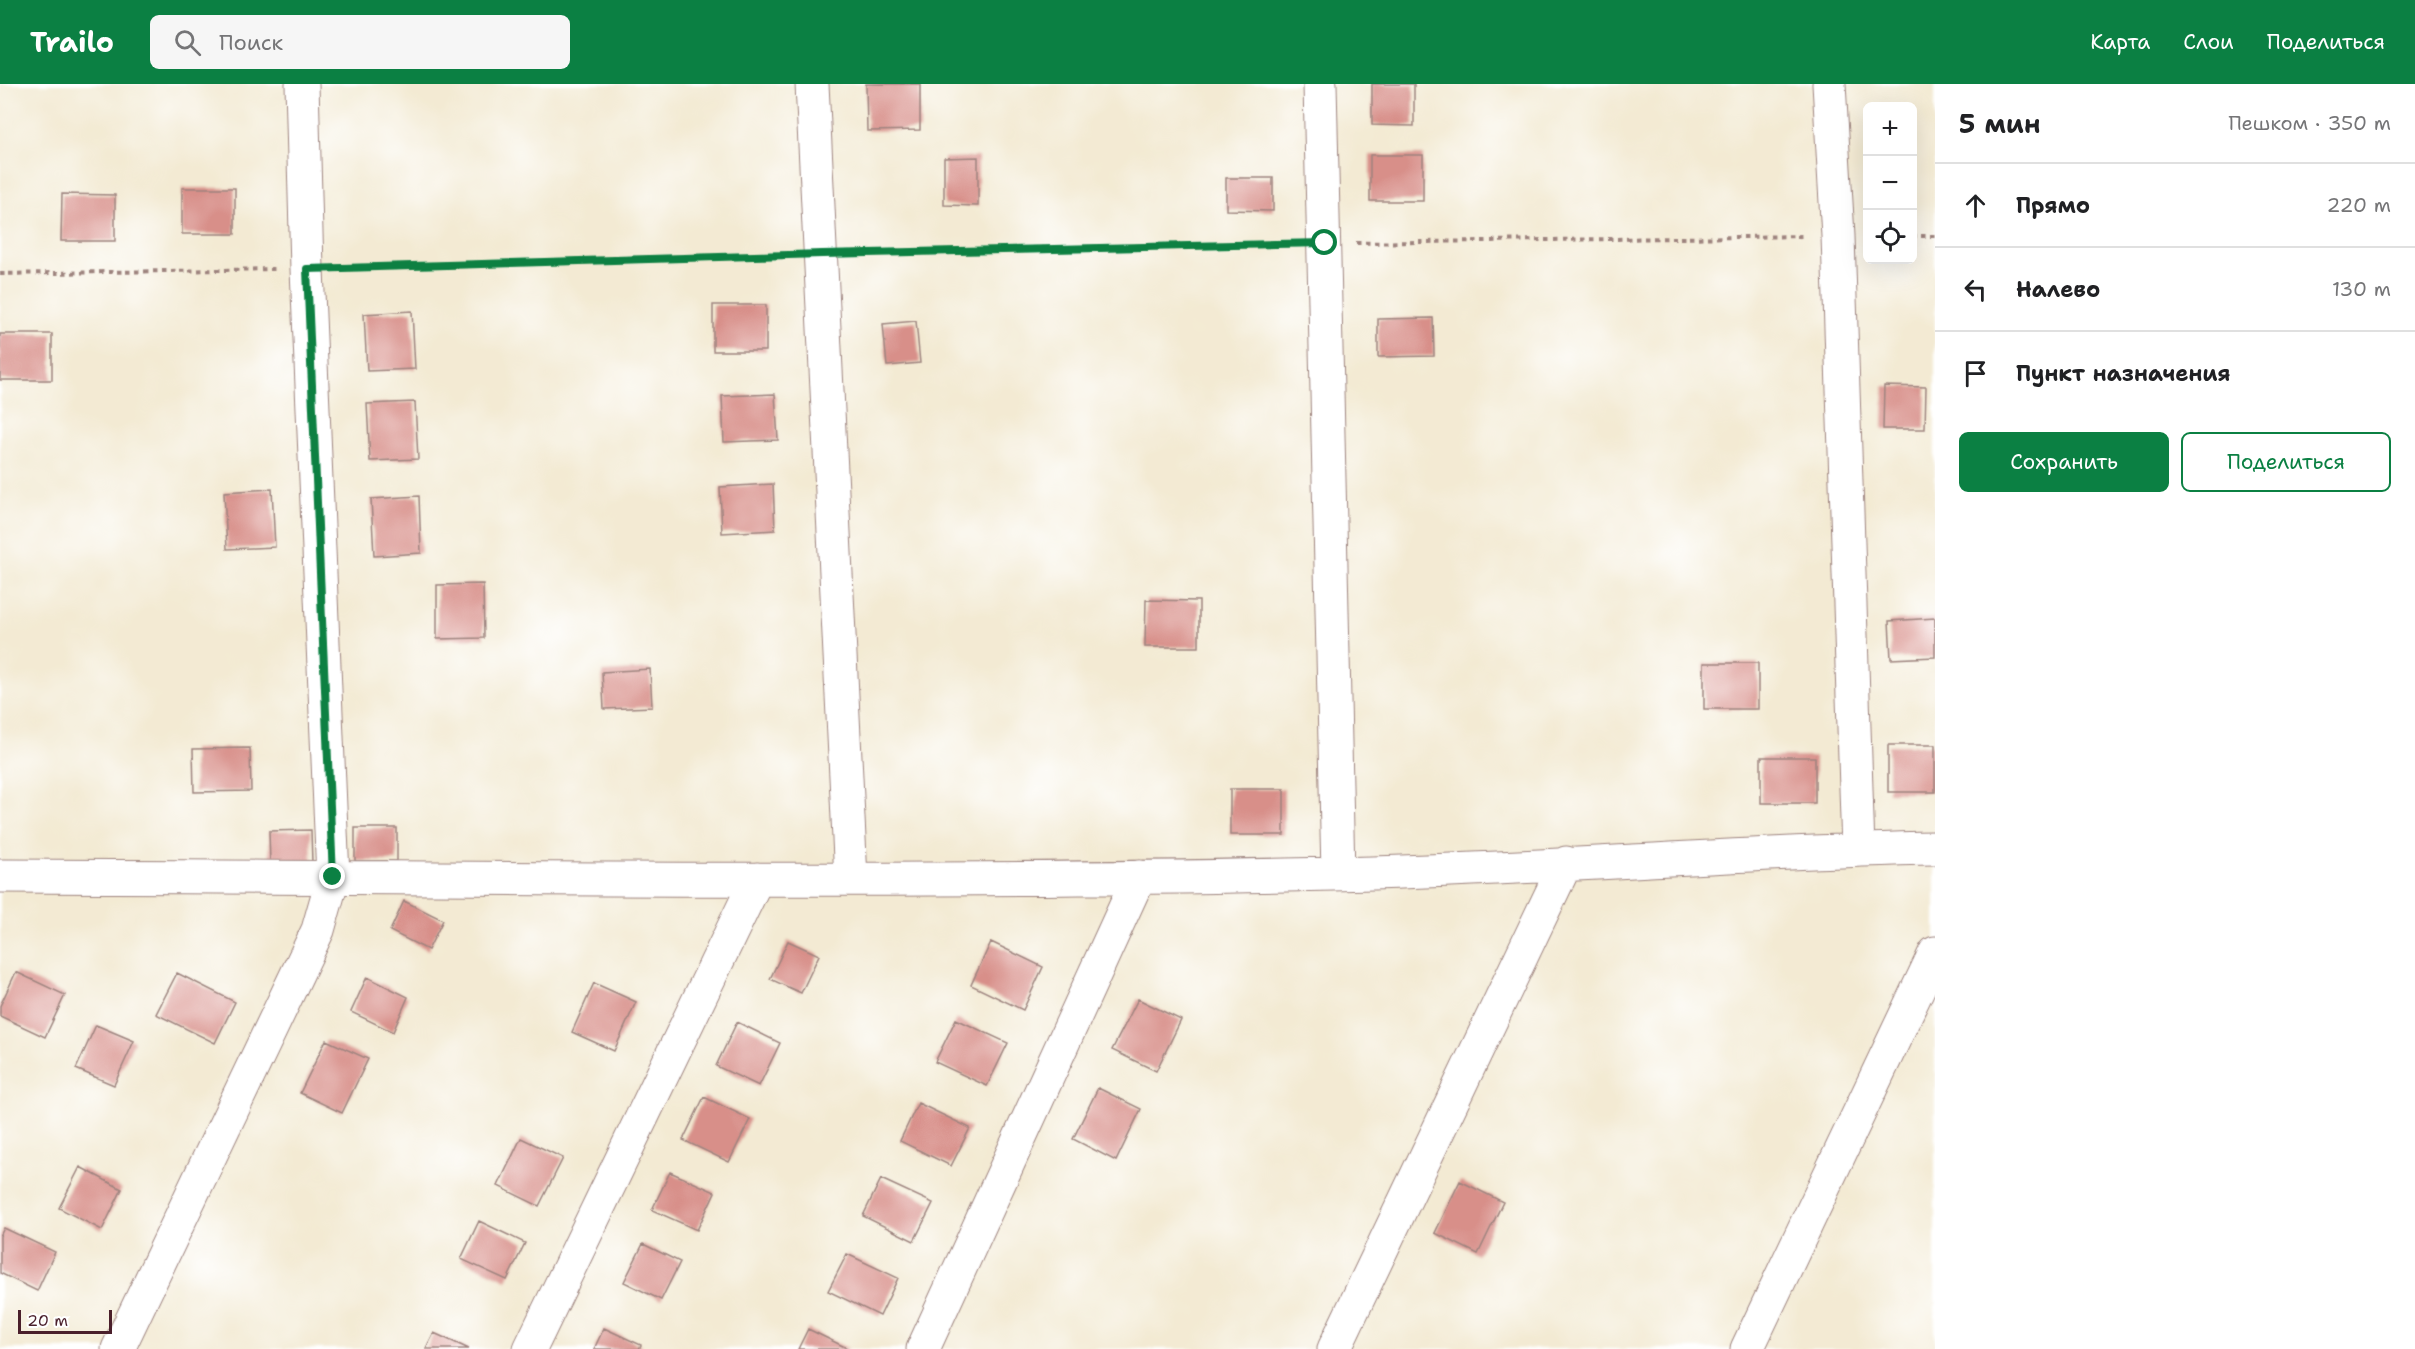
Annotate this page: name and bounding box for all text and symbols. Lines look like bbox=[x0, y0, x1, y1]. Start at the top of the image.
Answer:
search box bbox=[150, 15, 570, 69]
text: Trailo bbox=[30, 23, 114, 61]
icon: search bbox=[171, 26, 204, 59]
text: Поиск bbox=[219, 28, 283, 57]
text: Карта bbox=[2090, 28, 2150, 56]
text: Слои bbox=[2183, 28, 2234, 56]
text: Поделиться bbox=[2267, 28, 2385, 56]
map controls bbox=[1863, 102, 1917, 264]
button: + bbox=[1863, 102, 1917, 156]
text: 5 мин bbox=[1959, 106, 2040, 141]
text: Пешком · 350 m bbox=[2228, 110, 2391, 136]
button: − bbox=[1863, 156, 1917, 210]
icon: ahead bbox=[1959, 189, 1992, 222]
text: Прямо bbox=[2016, 191, 2090, 220]
text: 220 m bbox=[2327, 192, 2391, 218]
button: locate bbox=[1863, 210, 1917, 264]
route start bbox=[1311, 229, 1337, 255]
icon: left bbox=[1959, 273, 1992, 306]
text: Налево bbox=[2016, 275, 2100, 304]
text: 130 m bbox=[2332, 276, 2391, 302]
icon: arrive bbox=[1959, 357, 1992, 390]
text: Пункт назначения bbox=[2016, 359, 2230, 388]
button: Сохранить bbox=[1959, 432, 2169, 492]
button: Поделиться bbox=[2181, 432, 2391, 492]
route end bbox=[319, 863, 345, 889]
scale bar bbox=[18, 1307, 112, 1334]
text: 20 m bbox=[27, 1310, 68, 1331]

